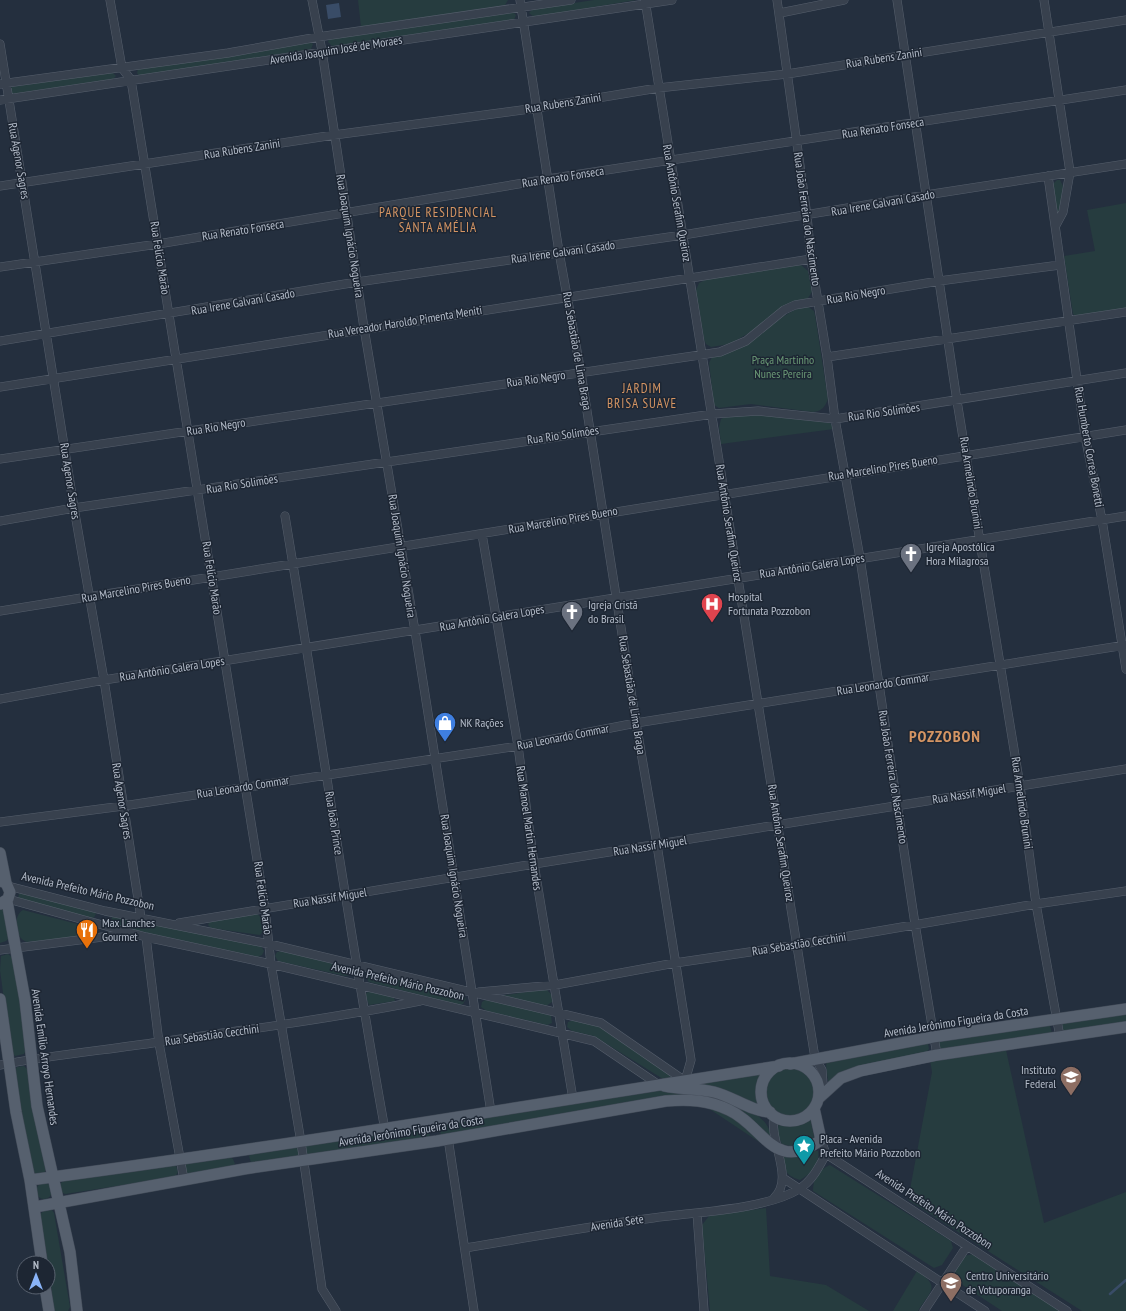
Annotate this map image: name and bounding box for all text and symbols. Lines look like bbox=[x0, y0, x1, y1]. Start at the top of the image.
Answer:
street label: Avenida Joaquim José de Moraes bbox=[269, 32, 403, 67]
street label: Rua Rubens Zanini bbox=[845, 44, 923, 71]
street label: Rua Rubens Zanini bbox=[524, 89, 602, 116]
street label: Rua Renato Fonseca bbox=[841, 114, 925, 141]
street label: Rua Agenor Sagres bbox=[5, 122, 34, 200]
street label: Rua Rubens Zanini bbox=[203, 135, 281, 162]
street label: Rua Antônio Serafim Queiroz bbox=[660, 143, 695, 263]
street label: Rua João Ferreira do Nascimento bbox=[791, 151, 824, 287]
street label: Rua Renato Fonseca bbox=[521, 163, 605, 190]
street label: Rua Joaquim Ignácio Nogueira bbox=[333, 173, 368, 299]
street label: Rua Irene Galvani Casado bbox=[830, 186, 936, 219]
district label: PARQUE RESIDENCIAL SANTA AMÉLIA bbox=[379, 204, 497, 236]
street label: Rua Renato Fonseca bbox=[201, 216, 285, 243]
street label: Rua Felício Marão bbox=[147, 220, 174, 296]
street label: Rua Irene Galvani Casado bbox=[510, 237, 616, 266]
street label: Rua Rio Negro bbox=[825, 282, 886, 307]
street label: Rua Irene Galvani Casado bbox=[190, 285, 296, 318]
street label: Rua Sebastião de Lima Braga bbox=[560, 290, 595, 412]
street label: Rua Vereador Haroldo Pimenta Meniti bbox=[327, 302, 483, 341]
park label: Praça Martinho Nunes Pereira bbox=[752, 352, 814, 381]
street label: Rua Rio Negro bbox=[505, 367, 566, 390]
district label: JARDIM BRISA SUAVE bbox=[607, 380, 677, 412]
street label: Rua Humberto Correa Bonetti bbox=[1072, 386, 1107, 508]
street label: Rua Rio Solimões bbox=[847, 399, 921, 424]
street label: Rua Rio Negro bbox=[185, 414, 246, 439]
street label: Rua Rio Solimões bbox=[526, 422, 600, 447]
street label: Rua Armelindo Brunini bbox=[957, 436, 986, 530]
street label: Rua Agenor Sagres bbox=[57, 442, 84, 520]
street label: Rua Marcelino Pires Bueno bbox=[827, 451, 939, 484]
street label: Rua Antônio Serafim Queiroz bbox=[713, 463, 746, 583]
street label: Rua Rio Solimões bbox=[205, 470, 279, 497]
street label: Rua Joaquim Ignácio Nogueira bbox=[385, 493, 420, 619]
street label: Rua Marcelino Pires Bueno bbox=[507, 503, 619, 536]
place label: Igreja Apostólica Hora Milagrosa bbox=[926, 539, 995, 568]
street label: Rua Felício Marão bbox=[199, 540, 226, 616]
church icon: Igreja Apostólica Hora Milagrosa bbox=[898, 541, 924, 574]
street label: Rua Antônio Galera Lopes bbox=[758, 550, 865, 581]
street label: Rua Marcelino Pires Bueno bbox=[80, 572, 192, 605]
place label: Hospital Fortunata Pozzobon bbox=[728, 589, 810, 618]
hospital icon: Hospital Fortunata Pozzobon bbox=[699, 591, 725, 624]
place label: Igreja Cristã do Brasil bbox=[588, 597, 638, 626]
church icon: Igreja Cristã do Brasil bbox=[559, 599, 585, 632]
street label: Rua Antônio Galera Lopes bbox=[438, 601, 545, 634]
street label: Rua Sebastião de Lima Braga bbox=[616, 634, 649, 756]
street label: Rua Antônio Galera Lopes bbox=[118, 653, 225, 684]
street label: Rua Leonardo Commar bbox=[836, 669, 931, 698]
street label: Rua João Ferreira do Nascimento bbox=[876, 709, 911, 845]
shop icon: NK Rações bbox=[432, 710, 458, 743]
place label: NK Rações bbox=[460, 715, 503, 730]
street label: Rua Leonardo Commar bbox=[516, 720, 611, 753]
district label: POZZOBON bbox=[909, 726, 981, 746]
street label: Rua Armelindo Brunini bbox=[1009, 756, 1036, 850]
street label: Rua Agenor Sagres bbox=[109, 762, 136, 840]
street label: Rua Manoel Martin Hernandes bbox=[513, 765, 546, 891]
street label: Rua Leonardo Commar bbox=[196, 772, 291, 801]
street label: Rua Nassif Miguel bbox=[931, 780, 1007, 807]
street label: Rua Antônio Serafim Queiroz bbox=[765, 783, 798, 903]
street label: Rua João Prince bbox=[322, 790, 347, 856]
street label: Rua Joaquim Ignácio Nogueira bbox=[437, 813, 472, 939]
street label: Rua Nassif Miguel bbox=[612, 832, 688, 859]
street label: Rua Felício Marão bbox=[251, 860, 276, 936]
street label: Avenida Prefeito Mário Pozzobon bbox=[20, 868, 156, 913]
street label: Rua Nassif Miguel bbox=[292, 884, 368, 911]
place label: Max Lanches Gourmet bbox=[102, 915, 155, 944]
restaurant icon: Max Lanches Gourmet bbox=[74, 917, 100, 950]
street label: Rua Sebastião Cecchini bbox=[751, 929, 847, 958]
street label: Avenida Prefeito Mário Pozzobon bbox=[330, 958, 466, 1003]
street label: Avenida Emílio Arroyo Hernandes bbox=[29, 988, 62, 1126]
street label: Avenida Jerônimo Figueira da Costa bbox=[883, 1003, 1030, 1040]
street label: Rua Sebastião Cecchini bbox=[164, 1020, 260, 1049]
place label: Instituto Federal bbox=[1021, 1062, 1056, 1091]
school or university icon: Instituto Federal bbox=[1058, 1064, 1084, 1097]
street label: Avenida Jerônimo Figueira da Costa bbox=[338, 1112, 485, 1149]
place label: Placa - Avenida Prefeito Mário Pozzobon bbox=[820, 1131, 920, 1160]
place icon: Placa - Avenida Prefeito Mário Pozzobon bbox=[791, 1133, 817, 1166]
street label: Avenida Prefeito Mário Pozzobon bbox=[873, 1165, 995, 1252]
street label: Avenida Sete bbox=[589, 1211, 645, 1234]
north arrow bbox=[16, 1255, 56, 1295]
text: N bbox=[33, 1258, 39, 1272]
place label: Centro Universitário de Votuporanga bbox=[966, 1268, 1049, 1297]
school or university icon: Centro Universitário de Votuporanga bbox=[938, 1270, 964, 1303]

